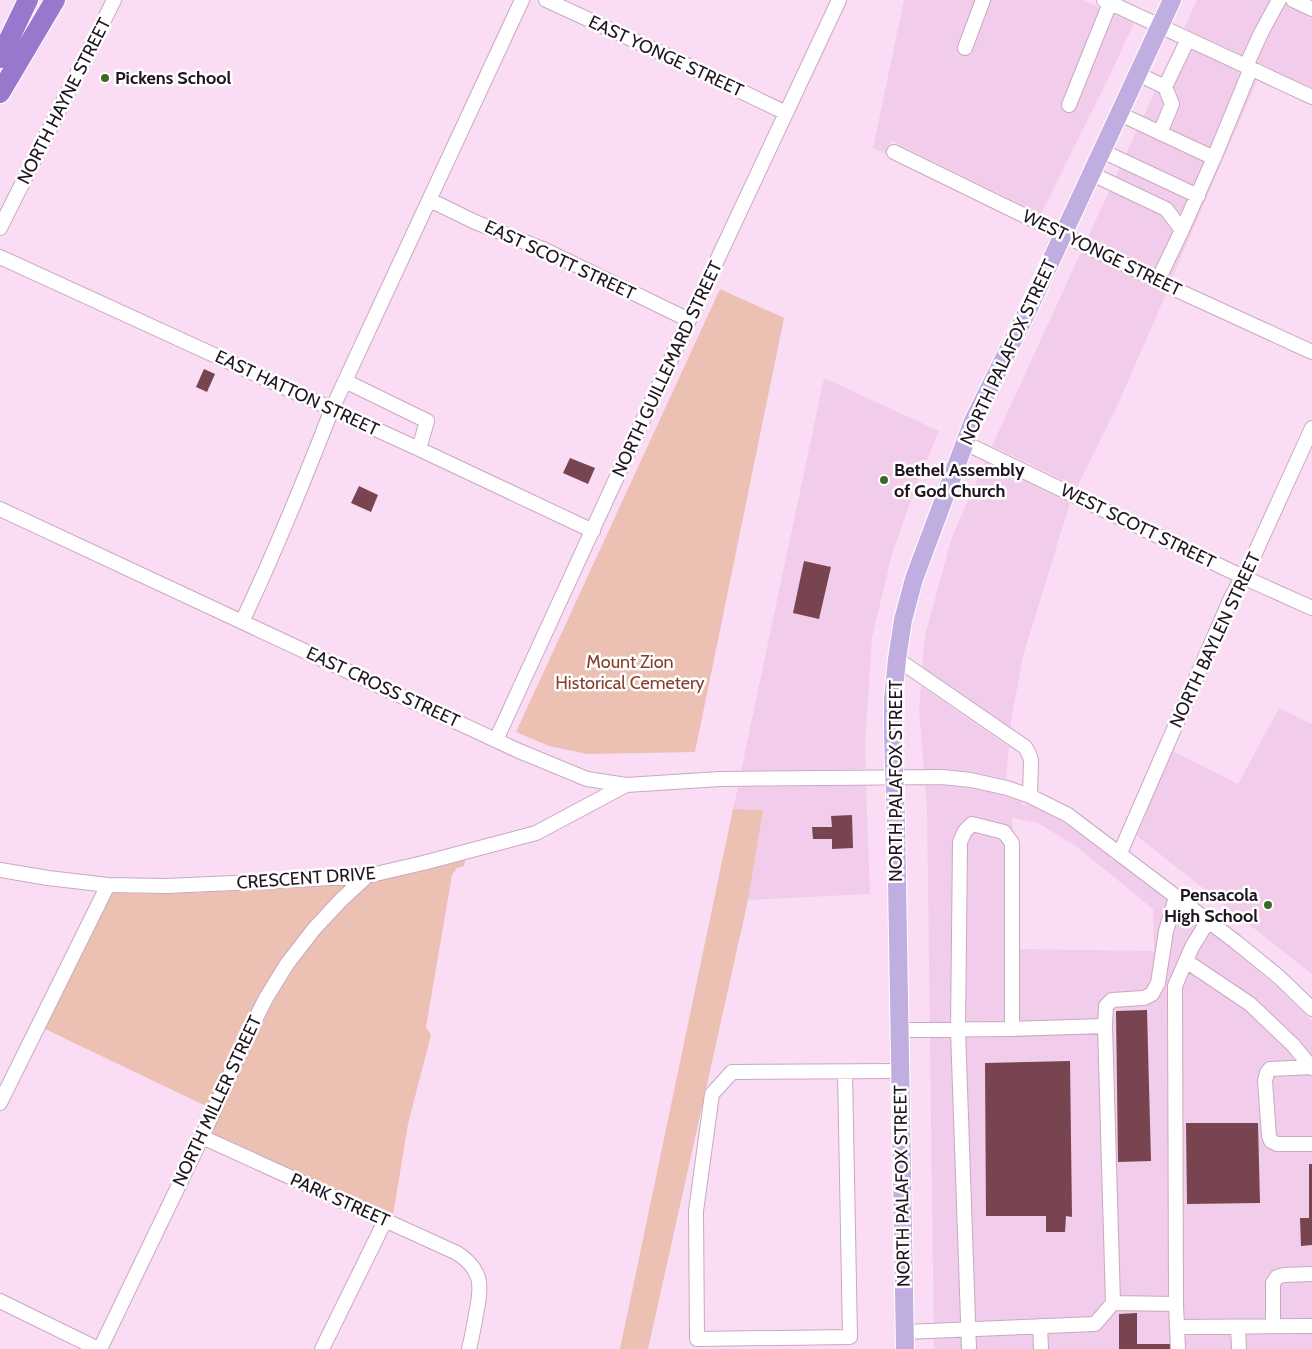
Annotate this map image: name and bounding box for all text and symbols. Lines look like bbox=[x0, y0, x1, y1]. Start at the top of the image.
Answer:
street label: EAST YONGE STREET bbox=[585, 11, 747, 102]
street label: NORTH HAYNE STREET bbox=[13, 14, 116, 188]
place label: Pickens School bbox=[115, 67, 231, 89]
marker: Pickens School bbox=[99, 72, 111, 84]
street label: WEST YONGE STREET bbox=[1019, 205, 1185, 301]
street label: EAST SCOTT STREET bbox=[481, 215, 639, 305]
street label: NORTH PALAFOX STREET bbox=[955, 255, 1061, 448]
street label: NORTH GUILLEMARD STREET bbox=[607, 257, 727, 480]
street label: EAST HATTON STREET bbox=[212, 345, 383, 441]
place label: Bethel Assembly of God Church bbox=[894, 459, 1025, 502]
marker: Bethel Assembly of God Church bbox=[878, 474, 890, 486]
street label: WEST SCOTT STREET bbox=[1057, 479, 1219, 573]
street label: NORTH BAYLEN STREET bbox=[1165, 549, 1265, 731]
street label: EAST CROSS STREET bbox=[303, 642, 464, 732]
park label: Mount Zion Historical Cemetery bbox=[555, 651, 705, 694]
street label: NORTH PALAFOX STREET bbox=[885, 680, 907, 882]
street label: CRESCENT DRIVE bbox=[236, 862, 376, 894]
place label: Pensacola High School bbox=[1164, 884, 1258, 927]
marker: Pensacola High School bbox=[1262, 899, 1274, 911]
street label: NORTH MILLER STREET bbox=[168, 1012, 266, 1190]
street label: NORTH PALAFOX STREET bbox=[889, 1084, 915, 1287]
street label: PARK STREET bbox=[287, 1168, 393, 1232]

